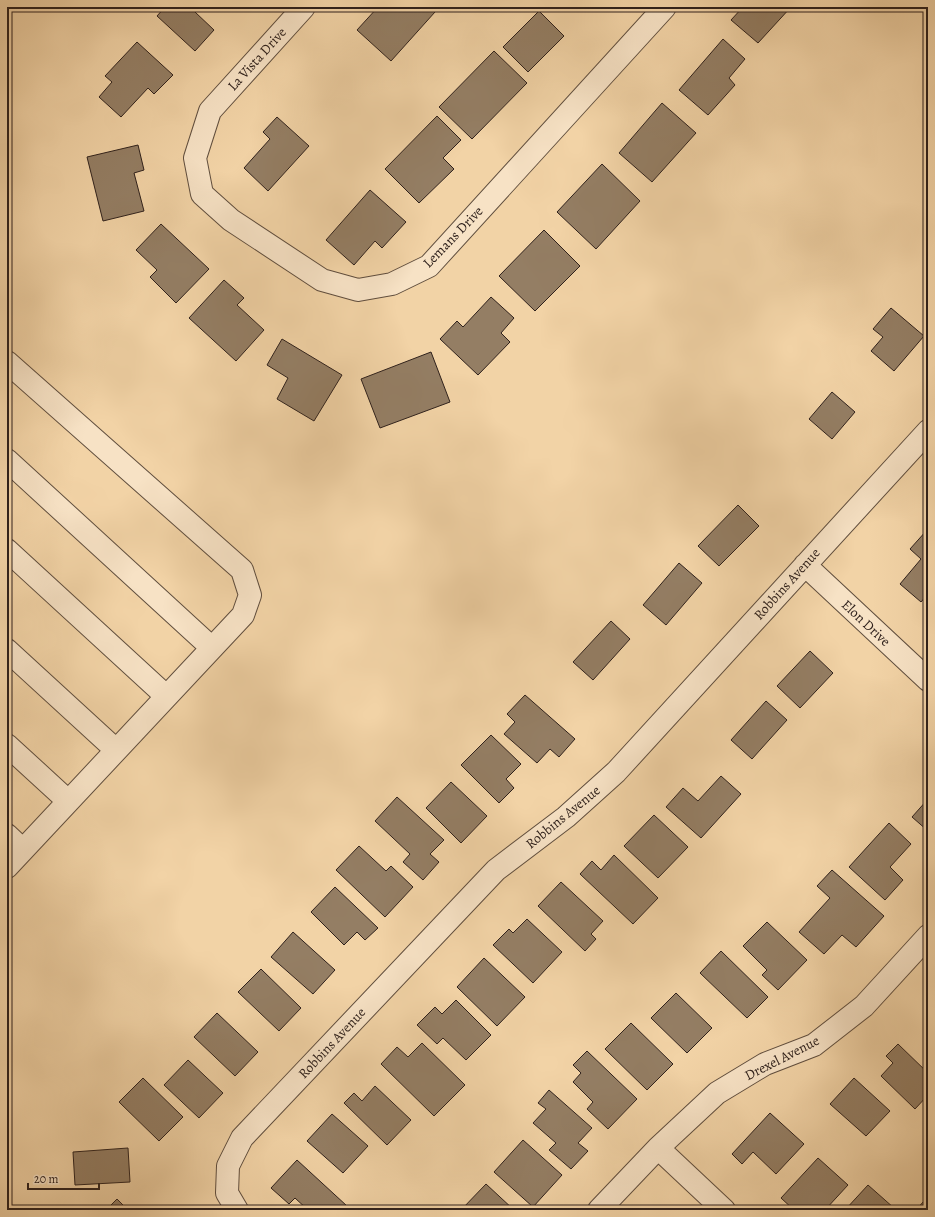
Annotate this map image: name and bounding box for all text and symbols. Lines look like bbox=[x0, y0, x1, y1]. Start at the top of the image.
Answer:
street label: La Vista Drive bbox=[223, 23, 291, 95]
street label: Lemans Drive bbox=[419, 202, 487, 272]
street label: Robbins Avenue bbox=[749, 544, 825, 624]
street label: Elon Drive bbox=[837, 595, 895, 651]
street label: Robbins Avenue bbox=[522, 781, 604, 853]
street label: Robbins Avenue bbox=[294, 1003, 370, 1083]
street label: Drexel Avenue bbox=[741, 1031, 823, 1085]
scale bar bbox=[28, 1165, 99, 1191]
text: 20 m bbox=[34, 1171, 58, 1187]

